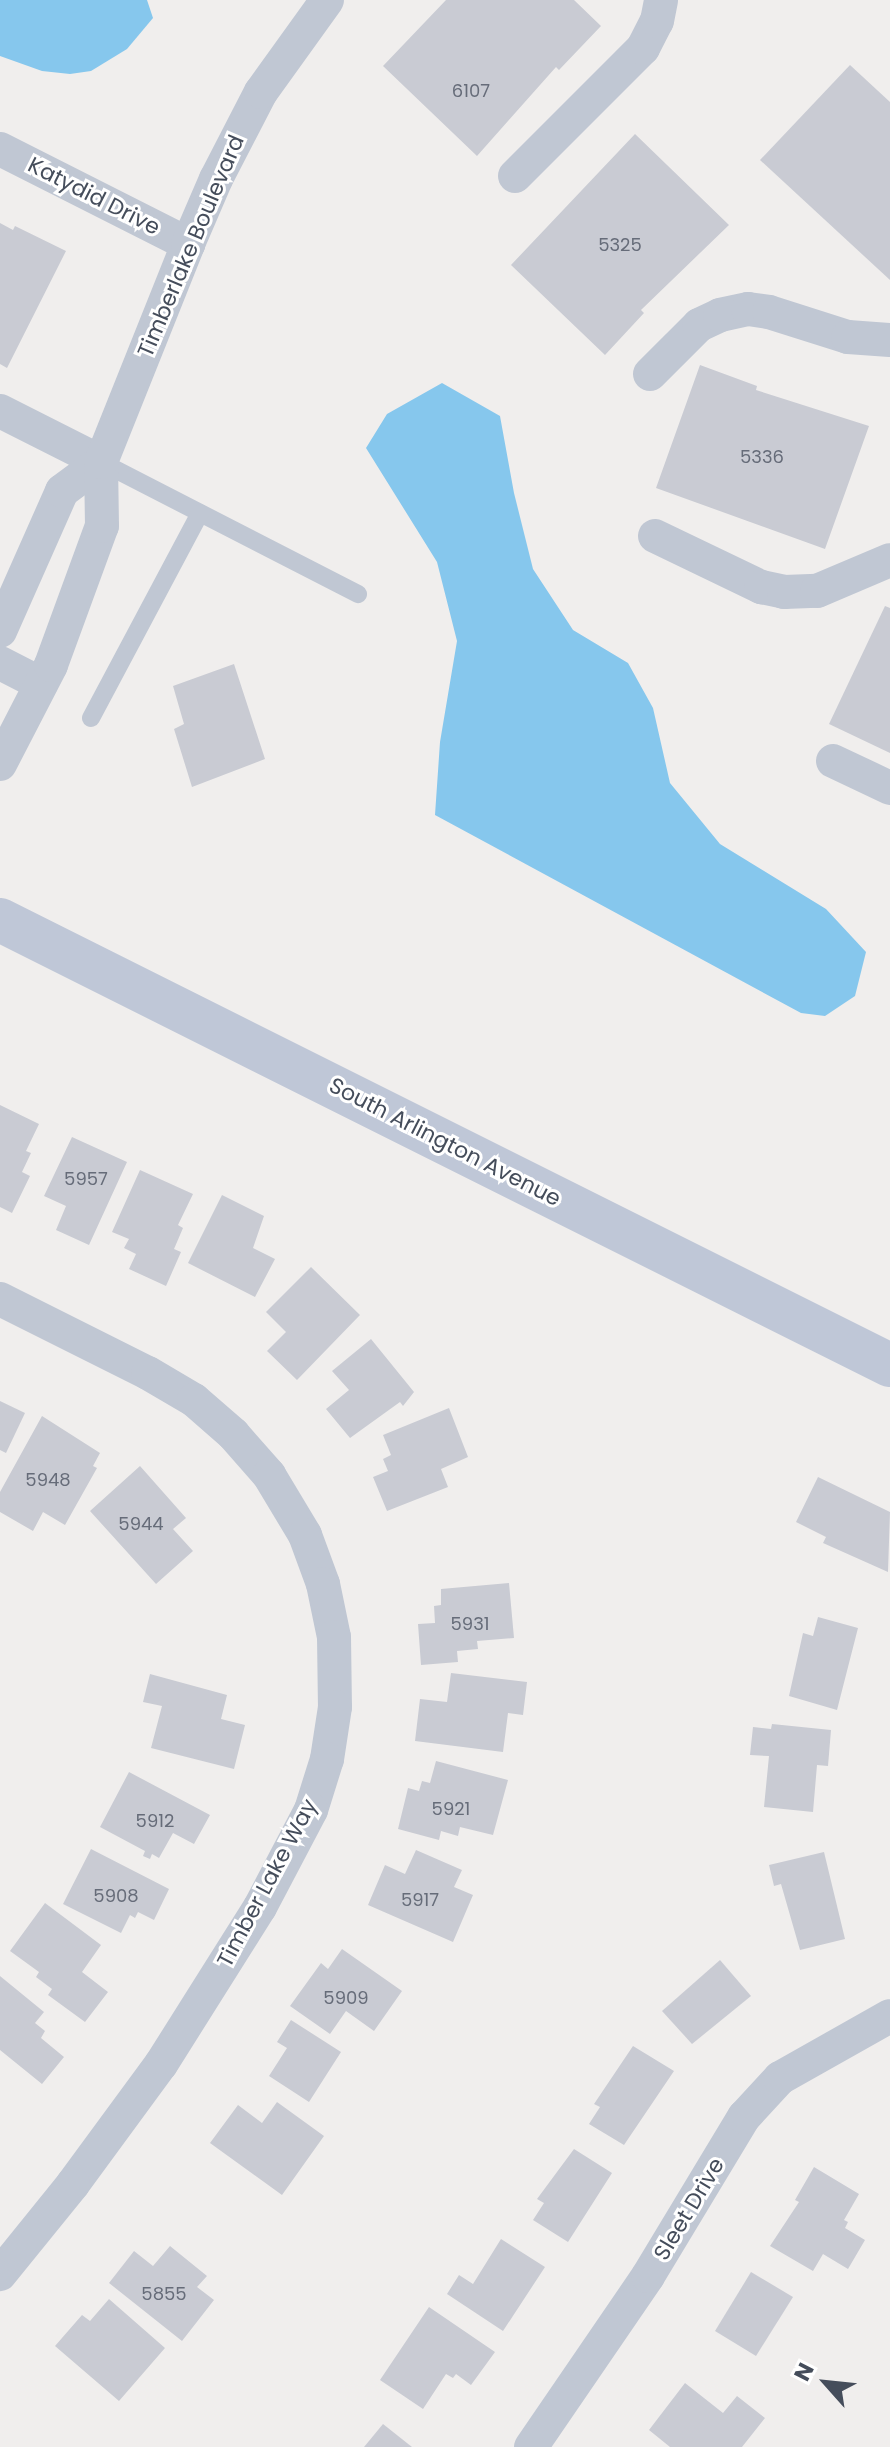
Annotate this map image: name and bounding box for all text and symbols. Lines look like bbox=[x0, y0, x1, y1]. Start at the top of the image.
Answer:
house number: 6107 bbox=[452, 80, 490, 102]
street label: Timberlake Boulevard bbox=[132, 131, 250, 361]
street label: Katydid Drive bbox=[24, 151, 164, 241]
house number: 5325 bbox=[598, 234, 642, 256]
house number: 5336 bbox=[740, 446, 784, 468]
street label: South Arlington Avenue bbox=[325, 1072, 565, 1212]
house number: 5957 bbox=[64, 1168, 108, 1190]
house number: 5948 bbox=[25, 1469, 71, 1491]
house number: 5944 bbox=[118, 1513, 164, 1535]
house number: 5931 bbox=[450, 1613, 490, 1635]
street label: Timber Lake Way bbox=[212, 1794, 322, 1972]
house number: 5921 bbox=[432, 1798, 470, 1820]
house number: 5912 bbox=[136, 1810, 174, 1832]
house number: 5908 bbox=[93, 1885, 139, 1907]
house number: 5917 bbox=[401, 1889, 439, 1911]
house number: 5909 bbox=[323, 1987, 369, 2009]
street label: Sleet Drive bbox=[648, 2153, 730, 2265]
house number: 5855 bbox=[141, 2283, 187, 2305]
north arrow bbox=[786, 2343, 866, 2423]
text: N bbox=[787, 2357, 822, 2386]

